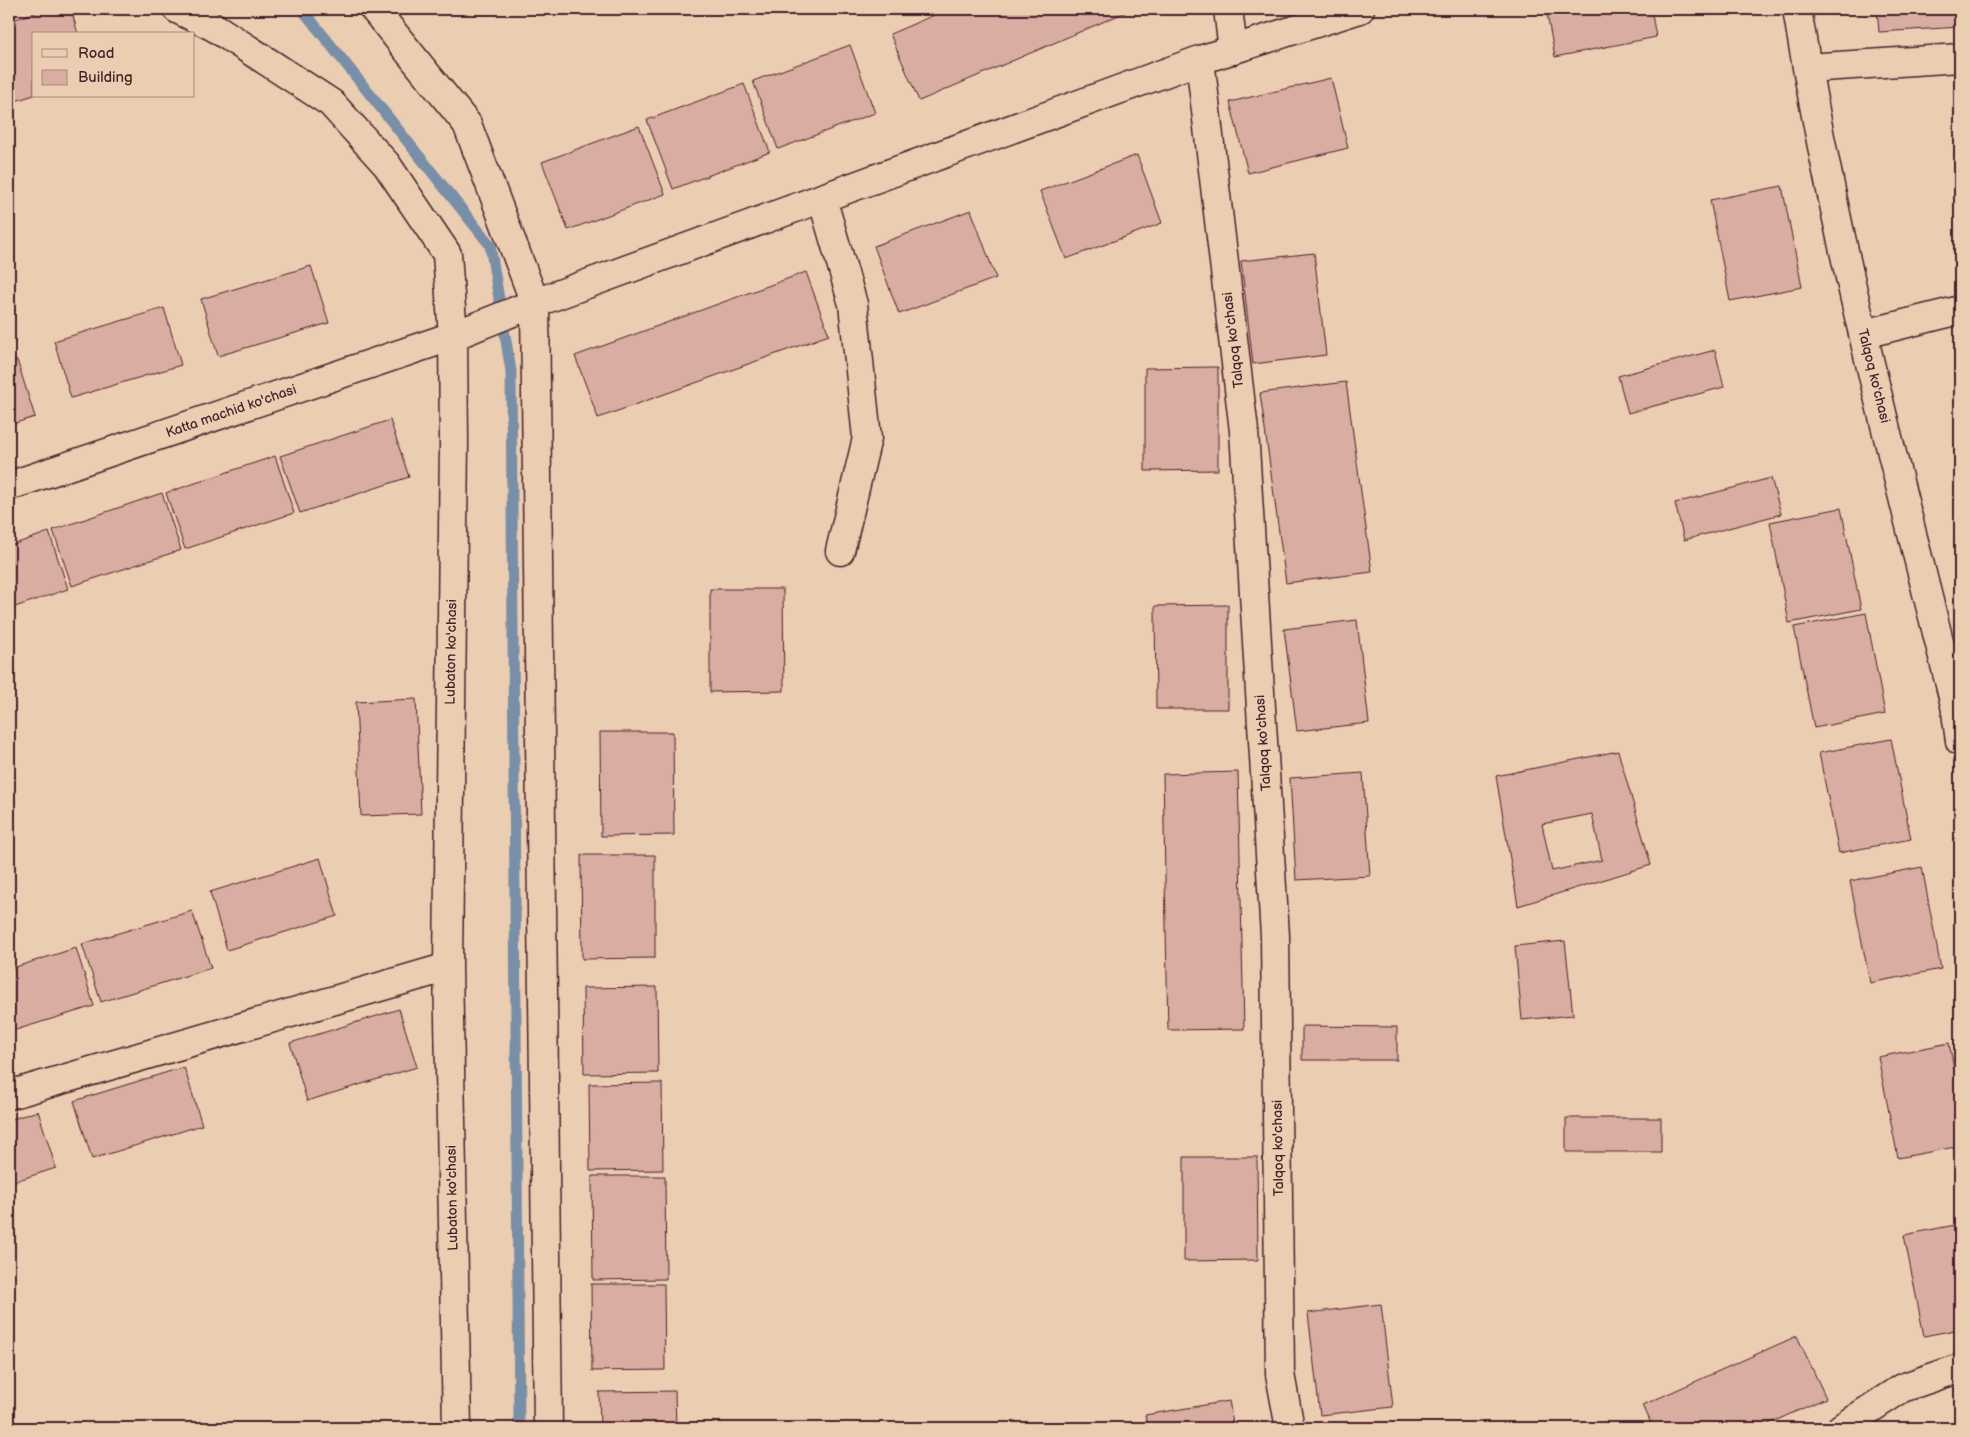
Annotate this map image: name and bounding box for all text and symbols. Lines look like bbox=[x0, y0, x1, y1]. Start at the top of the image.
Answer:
legend bbox=[32, 32, 195, 98]
text: Road bbox=[78, 44, 114, 63]
text: Building bbox=[78, 68, 133, 87]
street label: Talqoq ko'chasi bbox=[1219, 291, 1247, 389]
street label: Talqoq ko'chasi bbox=[1854, 327, 1894, 425]
street label: Katta machid ko'chasi bbox=[163, 381, 299, 441]
street label: Lubaton ko'chasi bbox=[442, 599, 460, 705]
street label: Talqoq ko'chasi bbox=[1251, 694, 1275, 792]
street label: Talqoq ko'chasi bbox=[1269, 1100, 1287, 1196]
street label: Lubaton ko'chasi bbox=[443, 1145, 461, 1251]

